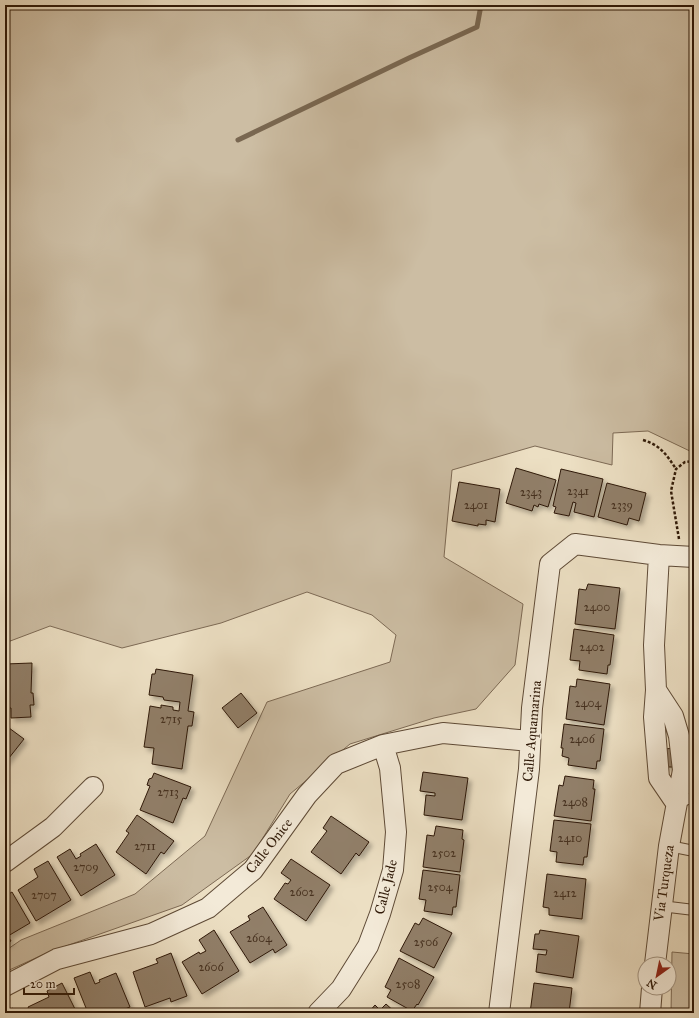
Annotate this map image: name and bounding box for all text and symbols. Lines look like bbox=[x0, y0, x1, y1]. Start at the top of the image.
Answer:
house number: 2341 bbox=[567, 484, 589, 498]
house number: 2343 bbox=[520, 485, 542, 499]
house number: 2401 bbox=[464, 498, 488, 512]
house number: 2339 bbox=[611, 498, 633, 512]
house number: 2400 bbox=[584, 600, 610, 614]
house number: 2402 bbox=[579, 640, 605, 654]
street label: Calle Aquamarina bbox=[519, 680, 546, 782]
house number: 2404 bbox=[575, 696, 601, 710]
house number: 2715 bbox=[160, 712, 183, 726]
house number: 2406 bbox=[569, 732, 596, 746]
house number: 2713 bbox=[157, 785, 179, 799]
house number: 2408 bbox=[562, 795, 588, 809]
street label: Calle Onice bbox=[242, 815, 296, 877]
house number: 2410 bbox=[558, 831, 582, 845]
house number: 2711 bbox=[134, 839, 156, 853]
street label: Via Turqueza bbox=[650, 844, 679, 923]
house number: 2502 bbox=[432, 846, 456, 860]
street label: Calle Jade bbox=[371, 858, 402, 916]
house number: 2709 bbox=[73, 860, 99, 874]
house number: 2504 bbox=[427, 880, 453, 894]
house number: 2602 bbox=[290, 885, 315, 899]
house number: 2412 bbox=[553, 886, 577, 900]
house number: 2707 bbox=[31, 888, 57, 902]
house number: 2604 bbox=[246, 931, 272, 945]
house number: 2506 bbox=[414, 935, 439, 949]
north arrow bbox=[637, 956, 677, 996]
house number: 2606 bbox=[198, 960, 224, 974]
scale bar bbox=[24, 970, 74, 996]
text: N bbox=[644, 976, 659, 992]
text: 20 m bbox=[30, 977, 56, 991]
house number: 2508 bbox=[396, 977, 420, 991]

